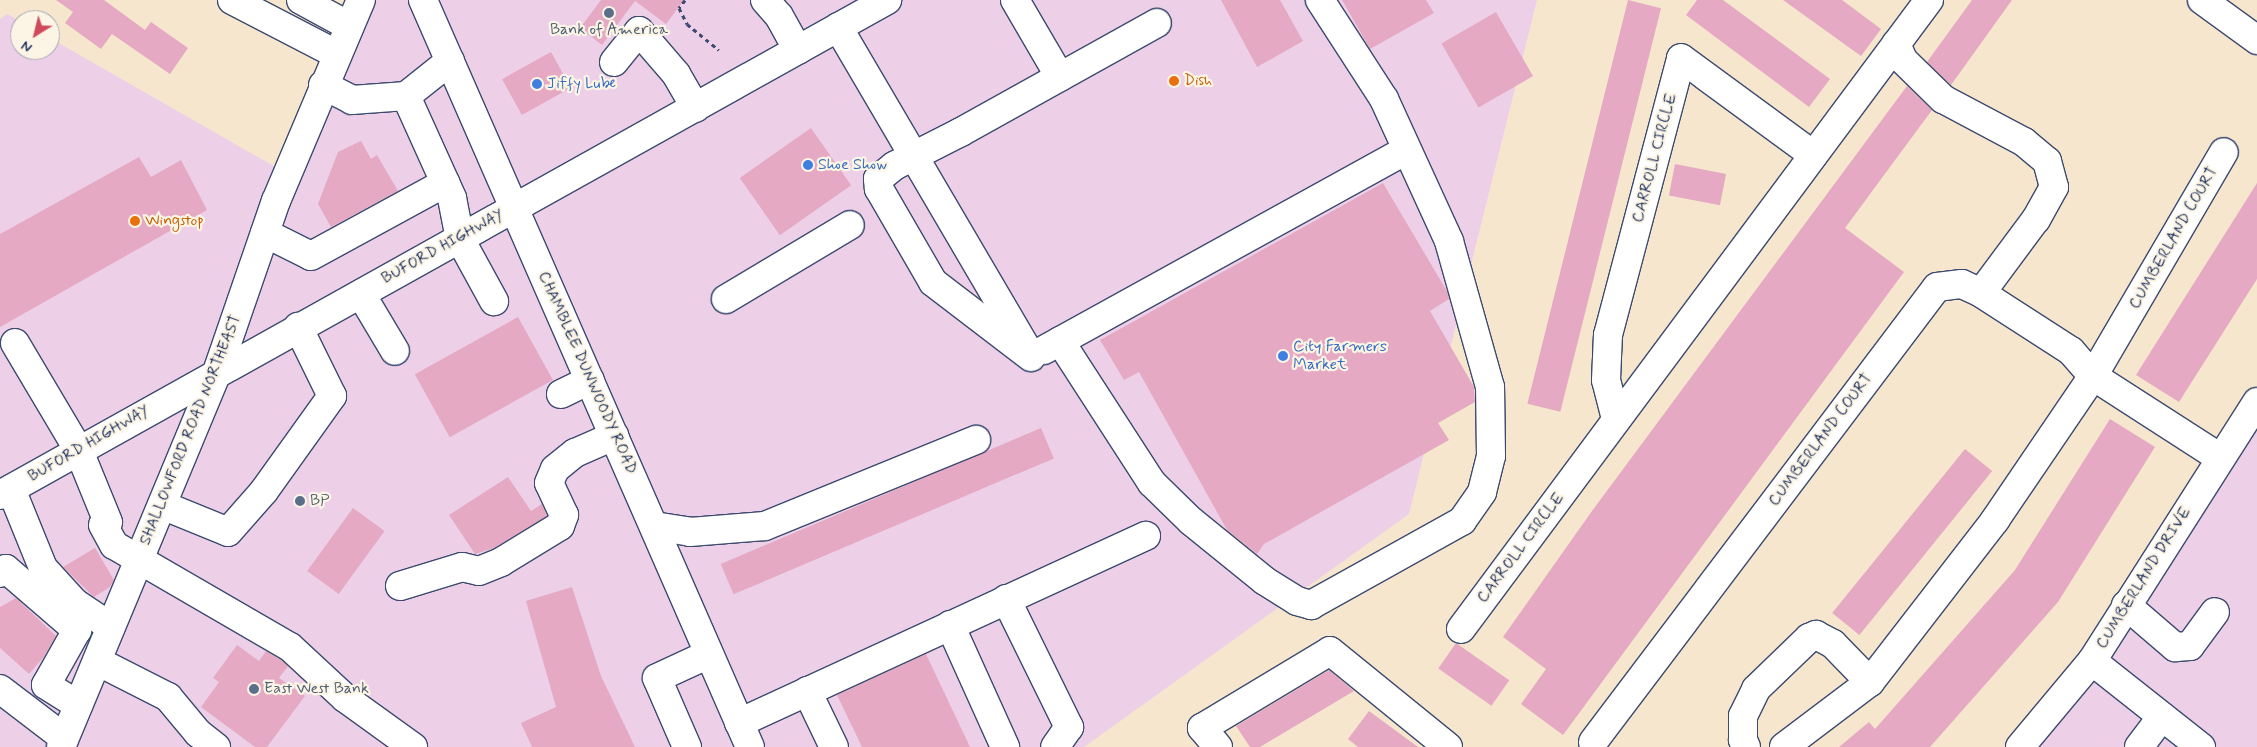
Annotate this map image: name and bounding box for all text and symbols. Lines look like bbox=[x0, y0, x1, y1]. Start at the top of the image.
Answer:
marker: Bank of America bbox=[603, 7, 615, 19]
north arrow bbox=[10, 10, 60, 60]
place label: Bank of America bbox=[553, 20, 665, 40]
text: N bbox=[18, 36, 36, 56]
place label: Dish bbox=[1184, 71, 1212, 91]
place label: Jiffy Lube bbox=[547, 74, 617, 94]
marker: Dish bbox=[1168, 75, 1180, 87]
marker: Jiffy Lube bbox=[531, 78, 543, 90]
street label: CARROLL CIRCLE bbox=[1628, 90, 1682, 226]
place label: Shoe Show bbox=[818, 155, 887, 175]
marker: Shoe Show bbox=[802, 159, 814, 171]
street label: CUMBERLAND COURT bbox=[2125, 162, 2223, 314]
street label: BUFORD HIGHWAY bbox=[377, 205, 509, 289]
place label: Wingstop bbox=[145, 211, 204, 231]
marker: Wingstop bbox=[129, 215, 141, 227]
street label: CHAMBLEE DUNWOODY ROAD bbox=[534, 270, 640, 476]
street label: SHALLOWFORD ROAD NORTHEAST bbox=[135, 311, 247, 549]
place label: City Farmers Market bbox=[1293, 337, 1387, 375]
marker: City Farmers Market bbox=[1277, 350, 1289, 362]
street label: CUMBERLAND COURT bbox=[1764, 369, 1878, 511]
street label: BUFORD HIGHWAY bbox=[24, 401, 154, 487]
street label: CARROLL CIRCLE bbox=[1473, 488, 1569, 608]
place label: BP bbox=[310, 491, 329, 511]
marker: BP bbox=[294, 495, 306, 507]
street label: CUMBERLAND DRIVE bbox=[2092, 503, 2196, 653]
place label: East West Bank bbox=[264, 679, 369, 699]
marker: East West Bank bbox=[248, 683, 260, 695]

